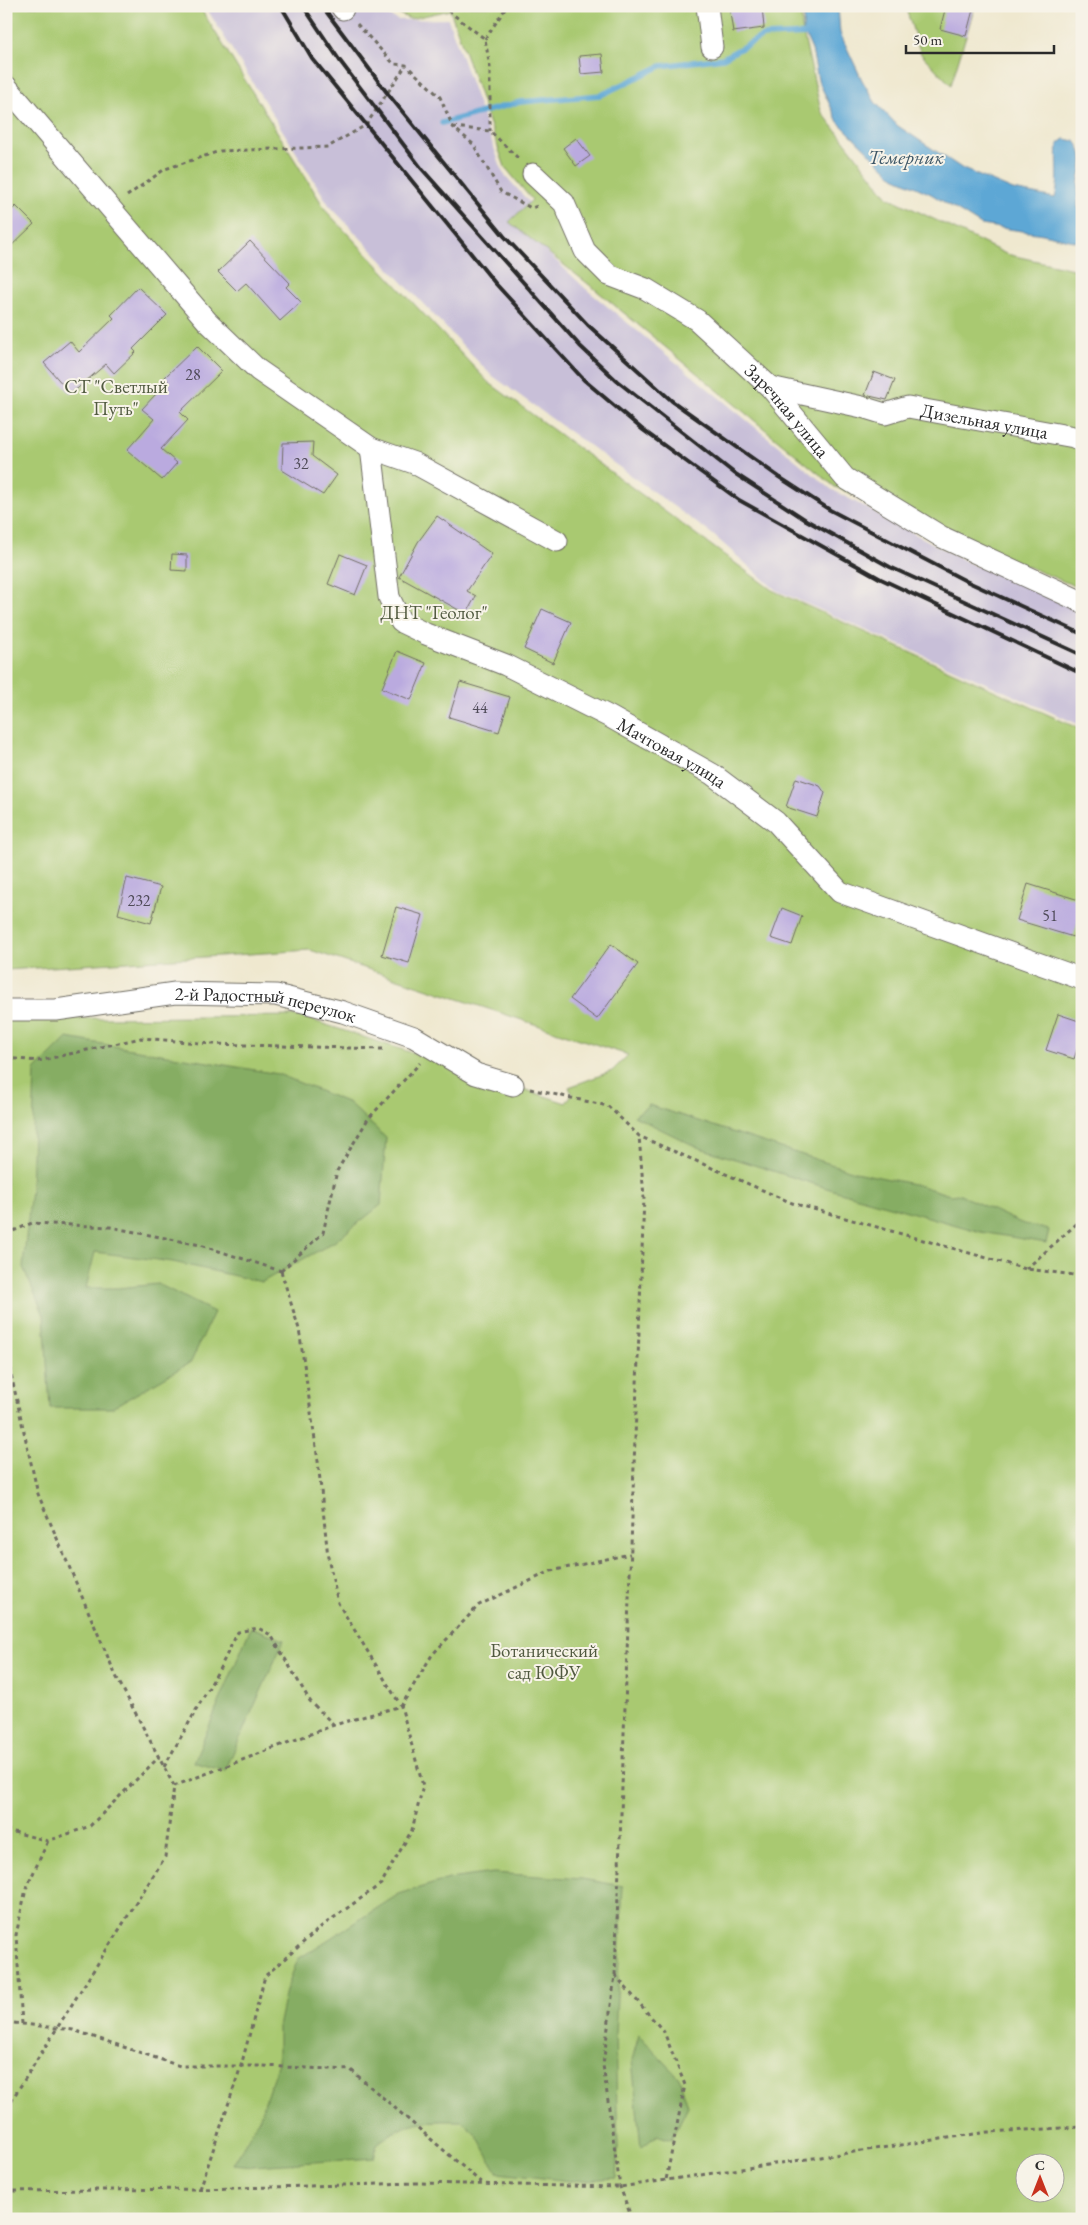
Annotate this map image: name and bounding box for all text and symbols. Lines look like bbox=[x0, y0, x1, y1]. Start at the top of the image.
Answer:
scale bar bbox=[906, 22, 1053, 54]
text: 50 m bbox=[913, 30, 942, 49]
water label: Темерник bbox=[868, 144, 944, 170]
street label: Заречная улица bbox=[740, 358, 836, 463]
house number: 28 bbox=[185, 364, 201, 385]
park label: СТ "Светлый Путь" bbox=[64, 374, 168, 421]
street label: Дизельная улица bbox=[919, 397, 1051, 445]
house number: 32 bbox=[293, 453, 309, 474]
park label: ДНТ "Геолог" bbox=[380, 600, 488, 625]
house number: 44 bbox=[472, 697, 488, 718]
street label: Мачтовая улица bbox=[613, 711, 732, 794]
house number: 232 bbox=[127, 890, 151, 911]
house number: 51 bbox=[1042, 905, 1058, 926]
street label: 2-й Радостный переулок bbox=[174, 980, 360, 1028]
park label: Ботанический сад ЮФУ bbox=[490, 1638, 598, 1685]
north arrow bbox=[1016, 2152, 1066, 2202]
text: С bbox=[1035, 2156, 1045, 2174]

